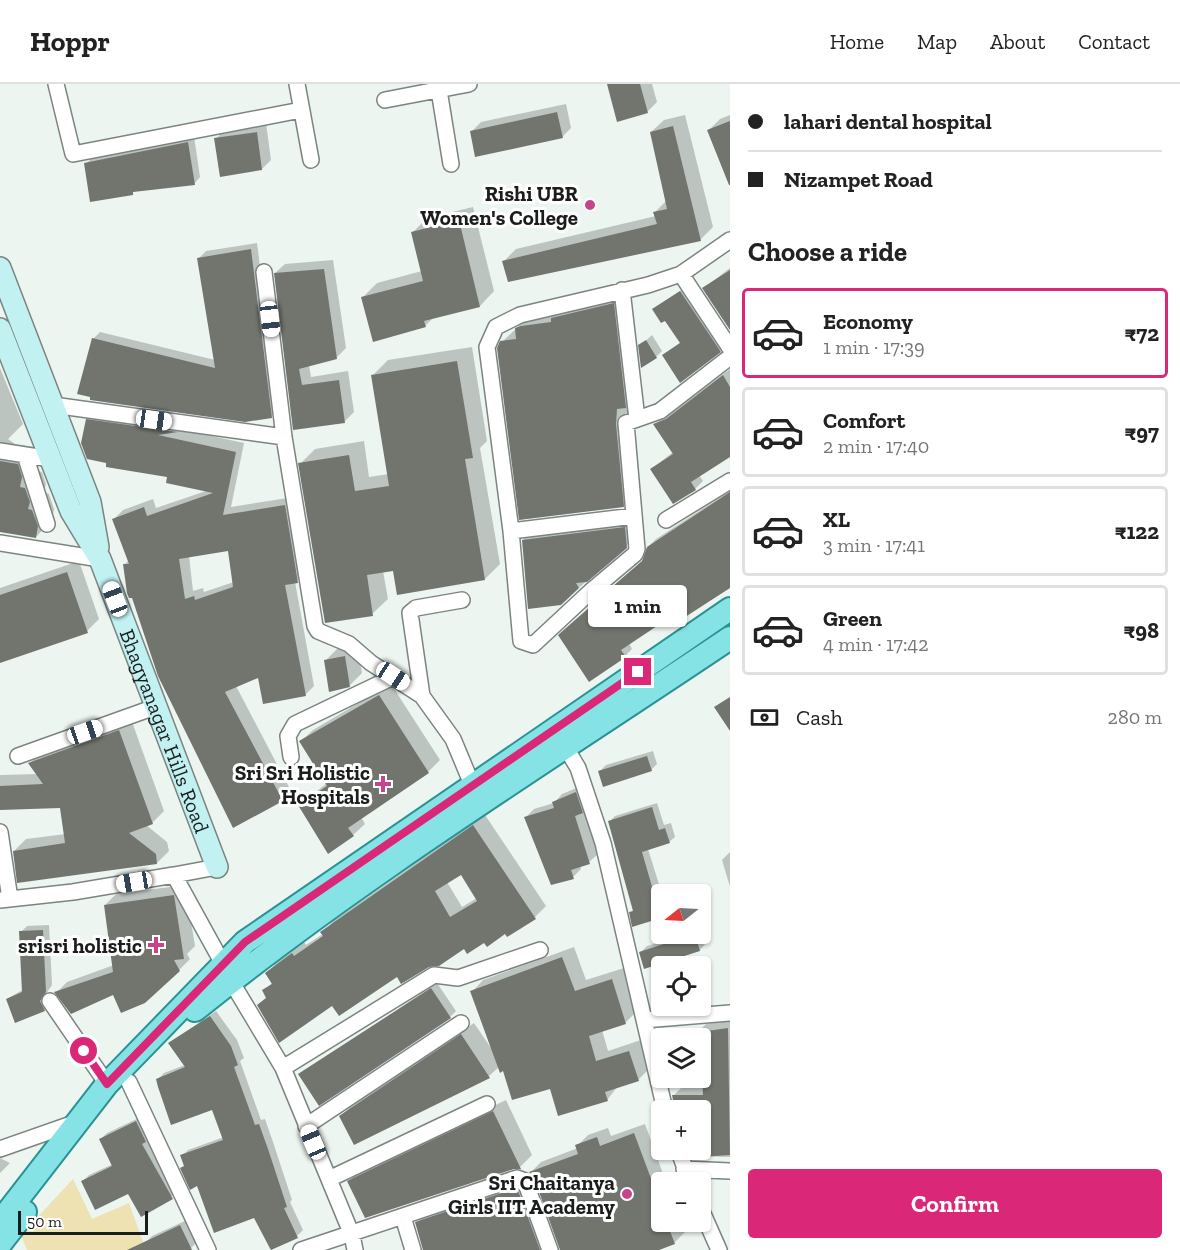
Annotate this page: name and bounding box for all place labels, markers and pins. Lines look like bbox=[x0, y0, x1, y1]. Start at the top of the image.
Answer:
place label: Rishi UBR Women's College bbox=[420, 181, 579, 230]
marker: Rishi UBR Women's College bbox=[583, 198, 597, 212]
place label: Sri Sri Holistic Hospitals bbox=[235, 760, 370, 809]
marker: Sri Sri Holistic Hospitals bbox=[374, 775, 392, 793]
place label: srisri holistic bbox=[18, 933, 142, 958]
marker: srisri holistic bbox=[147, 936, 165, 954]
place label: Sri Chaitanya Girls IIT Academy bbox=[448, 1170, 615, 1219]
marker: Sri Chaitanya Girls IIT Academy bbox=[620, 1187, 634, 1201]

